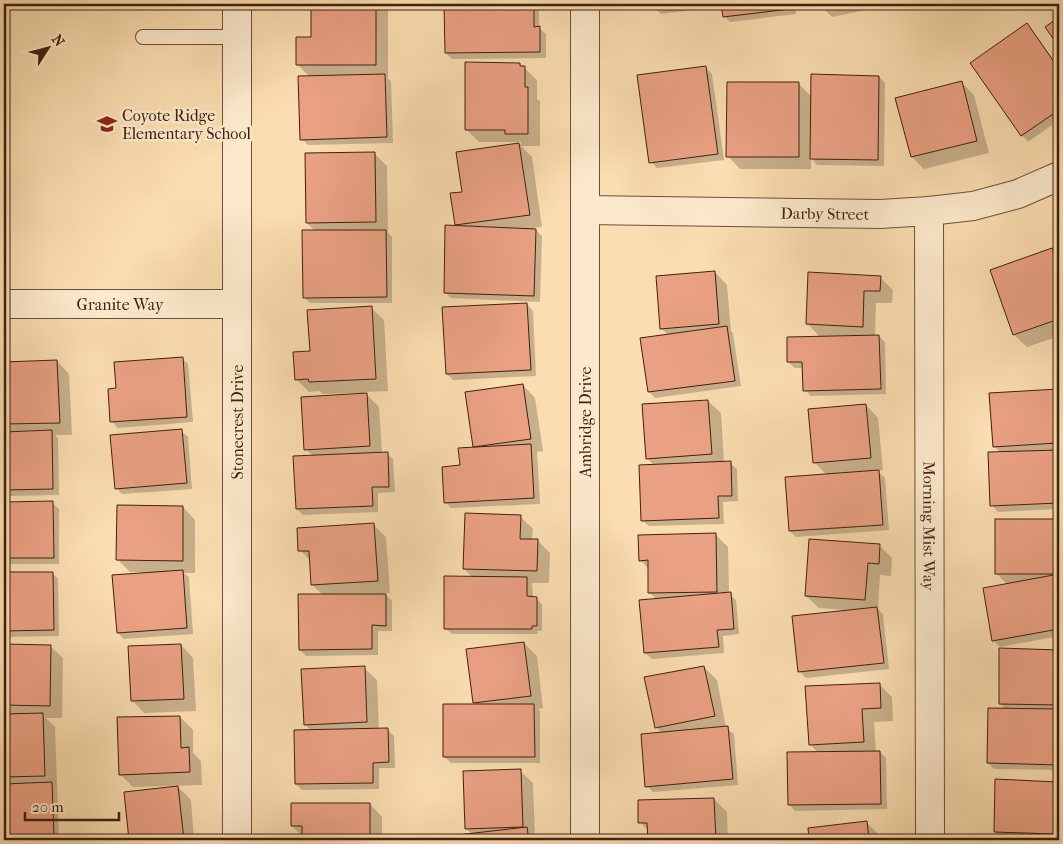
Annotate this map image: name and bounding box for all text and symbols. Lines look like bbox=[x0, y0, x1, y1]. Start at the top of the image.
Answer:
north arrow bbox=[22, 22, 72, 72]
text: N bbox=[48, 31, 68, 50]
place label: Coyote Ridge Elementary School bbox=[122, 106, 251, 143]
school or university icon: Coyote Ridge Elementary School bbox=[96, 113, 118, 135]
street label: Darby Street bbox=[781, 204, 870, 224]
street label: Granite Way bbox=[77, 295, 164, 314]
street label: Stonecrest Drive bbox=[228, 364, 247, 479]
street label: Ambridge Drive bbox=[576, 366, 595, 479]
street label: Morning Mist Way bbox=[919, 461, 939, 591]
scale bar bbox=[25, 789, 119, 821]
text: 20 m bbox=[32, 798, 64, 816]

